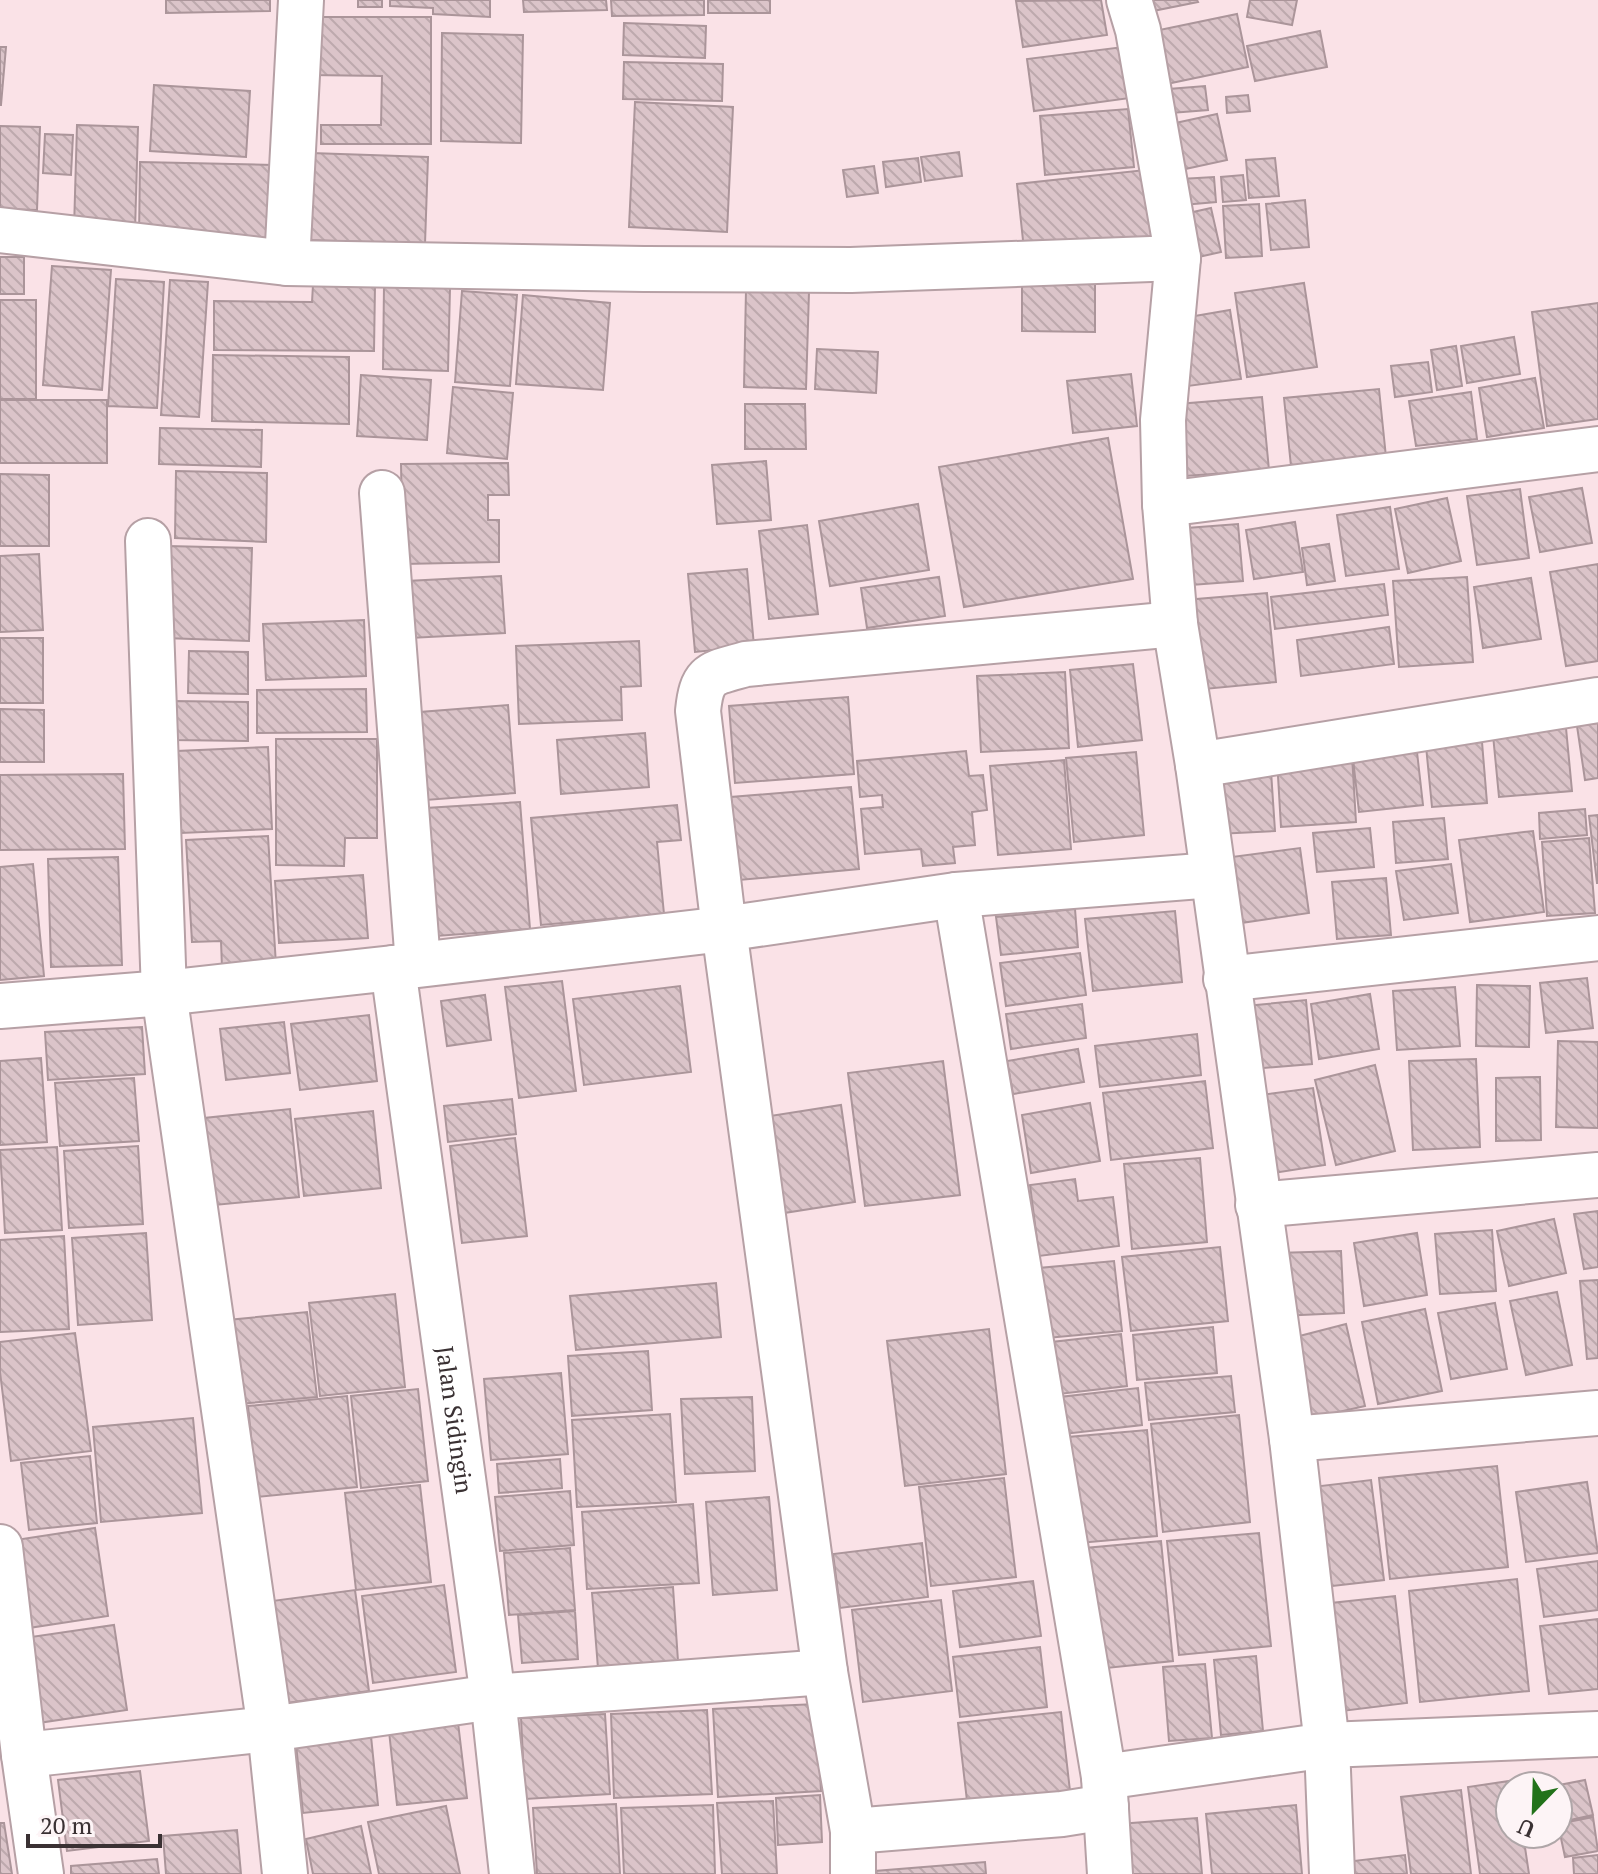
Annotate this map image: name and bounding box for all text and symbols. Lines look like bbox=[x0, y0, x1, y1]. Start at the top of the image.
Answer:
street label: Jalan Sidingin bbox=[429, 1344, 481, 1496]
north arrow bbox=[1494, 1770, 1574, 1850]
scale bar bbox=[28, 1798, 160, 1848]
text: 20 m bbox=[40, 1809, 92, 1841]
text: U bbox=[1513, 1812, 1539, 1845]

